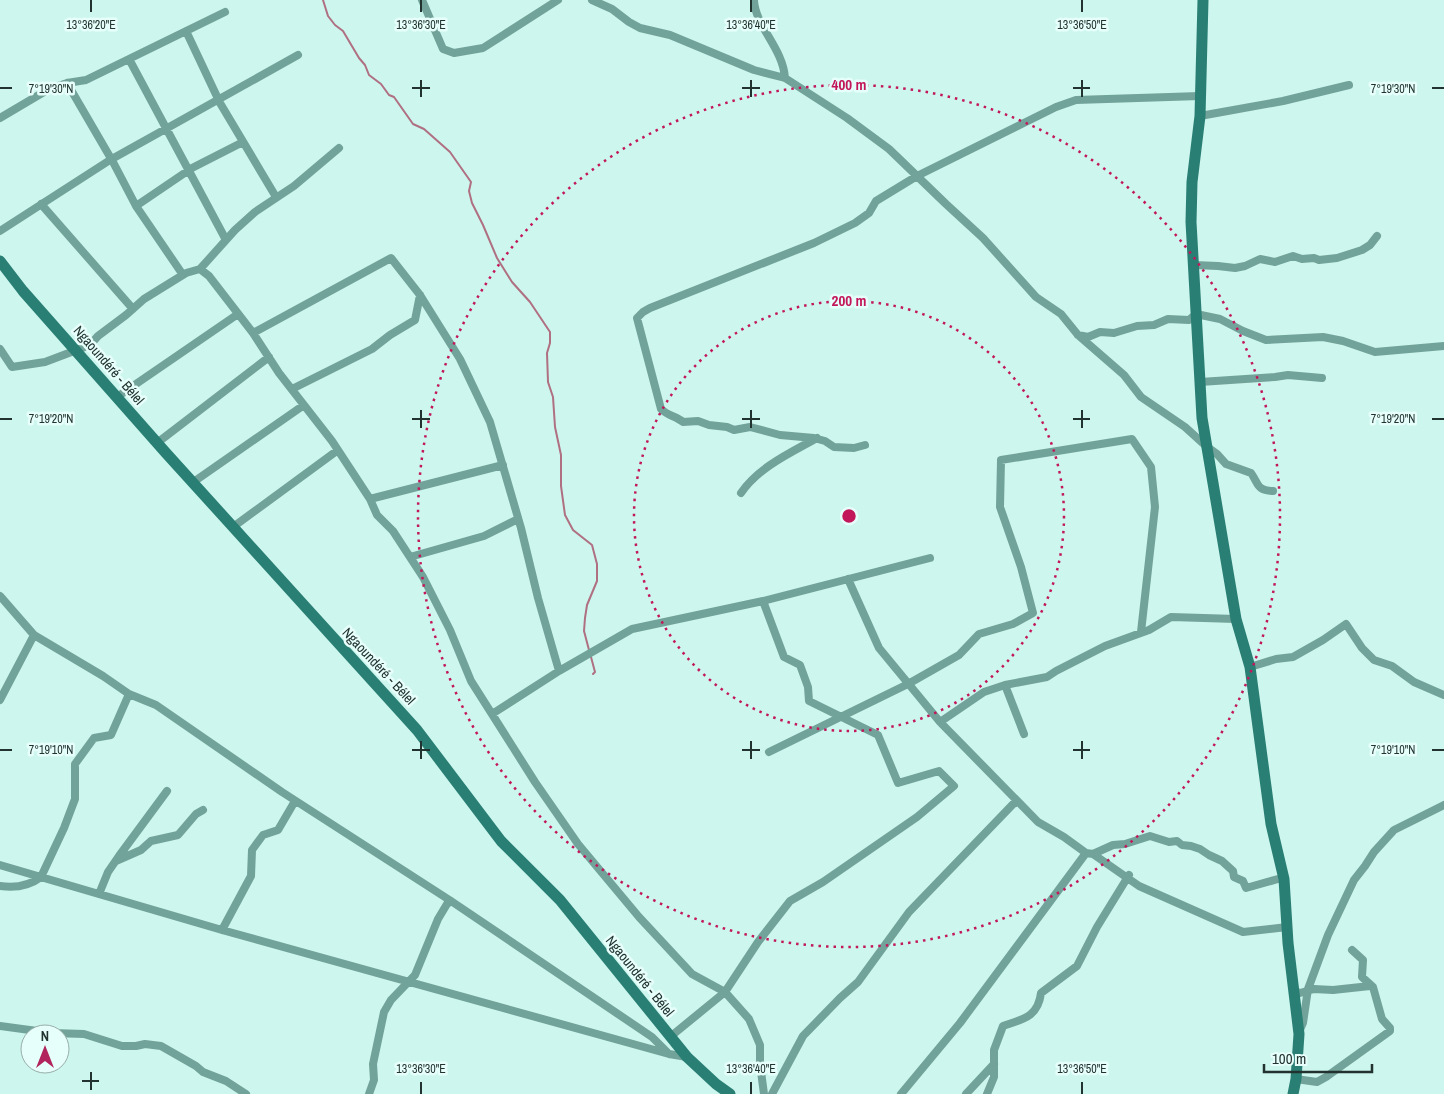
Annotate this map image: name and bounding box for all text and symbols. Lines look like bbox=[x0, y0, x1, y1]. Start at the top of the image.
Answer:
text: 13°36'20"E bbox=[66, 17, 116, 33]
text: 13°36'30"E bbox=[396, 17, 446, 33]
text: 13°36'40"E bbox=[726, 17, 776, 33]
text: 13°36'50"E bbox=[1057, 17, 1107, 33]
text: 400 m bbox=[832, 74, 866, 95]
text: 7°19'30"N bbox=[29, 81, 73, 97]
text: 7°19'30"N bbox=[1371, 81, 1415, 97]
text: 200 m bbox=[832, 290, 866, 311]
street label: Ngaoundéré - Bélel bbox=[70, 322, 148, 408]
text: 7°19'20"N bbox=[29, 411, 73, 427]
text: 7°19'20"N bbox=[1371, 411, 1415, 427]
centre of rings bbox=[840, 507, 858, 525]
street label: Ngaoundéré - Bélel bbox=[339, 624, 419, 708]
text: 7°19'10"N bbox=[29, 742, 73, 758]
text: 7°19'10"N bbox=[1371, 742, 1415, 758]
street label: Ngaoundéré - Bélel bbox=[602, 932, 678, 1020]
north arrow bbox=[20, 1024, 70, 1074]
text: N bbox=[41, 1027, 49, 1045]
scale bar bbox=[1264, 1042, 1372, 1074]
text: 100 m bbox=[1272, 1048, 1306, 1069]
text: 13°36'30"E bbox=[396, 1061, 446, 1077]
text: 13°36'40"E bbox=[726, 1061, 776, 1077]
text: 13°36'50"E bbox=[1057, 1061, 1107, 1077]

